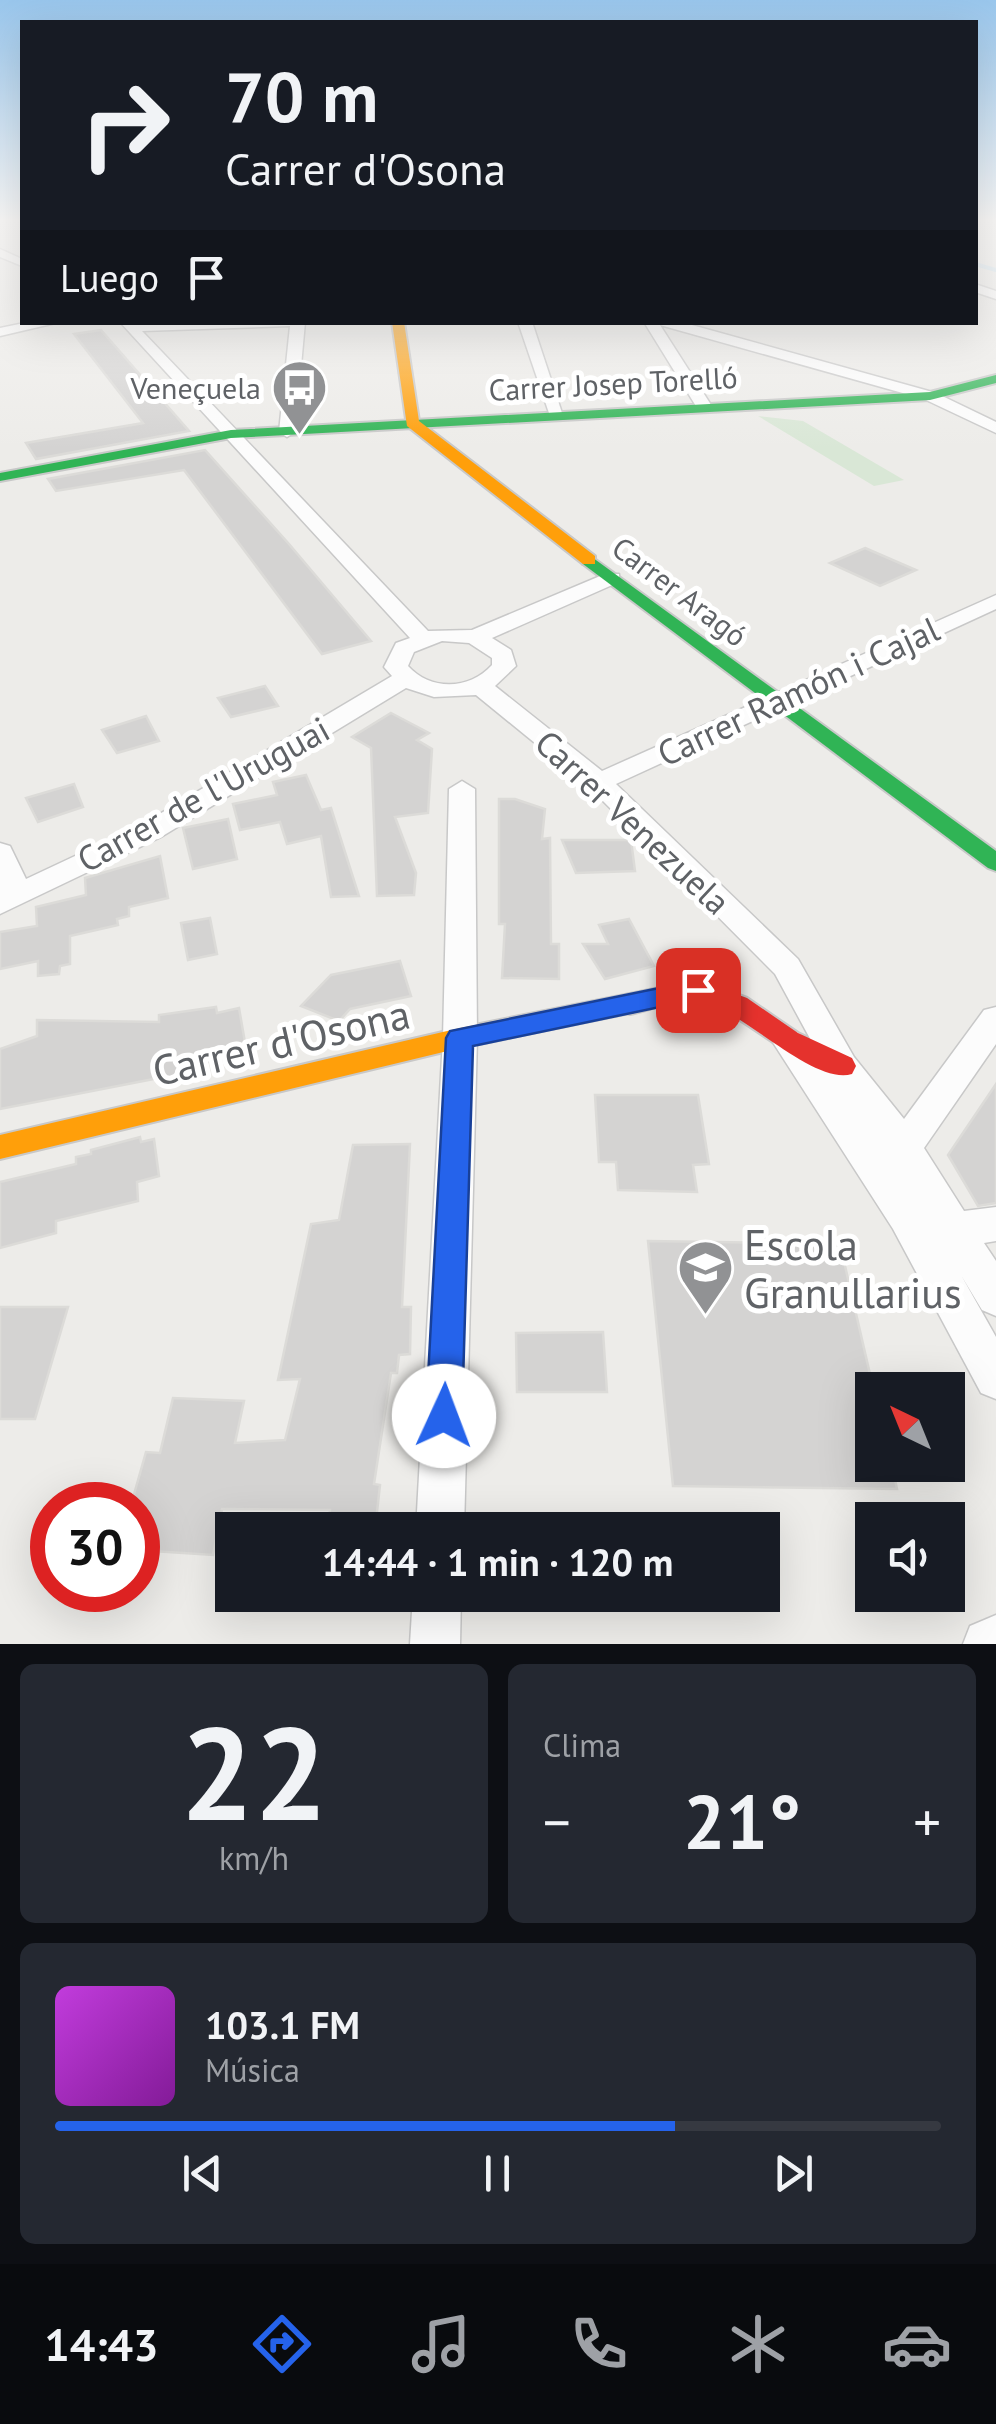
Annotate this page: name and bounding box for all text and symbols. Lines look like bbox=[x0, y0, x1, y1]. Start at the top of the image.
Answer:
text: 70 m bbox=[225, 51, 378, 141]
icon: right bbox=[60, 60, 190, 190]
text: Carrer d'Osona bbox=[225, 139, 506, 197]
icon: arrive bbox=[179, 250, 234, 305]
text: Luego bbox=[60, 253, 159, 302]
bus stop icon: Veneçuela bbox=[270, 357, 330, 436]
street label: Carrer Josep Torelló bbox=[488, 357, 738, 409]
place label: Veneçuela bbox=[130, 368, 261, 407]
street label: Carrer Aragó bbox=[605, 528, 755, 654]
street label: Carrer Ramón i Cajal bbox=[650, 606, 946, 776]
street label: Carrer de l'Uruguai bbox=[69, 706, 337, 882]
street label: Carrer Venezuela bbox=[526, 720, 740, 924]
pin bbox=[656, 948, 741, 1033]
icon: arrive bbox=[671, 963, 726, 1018]
street label: Carrer d'Osona bbox=[147, 986, 415, 1098]
place label: Escola Granullarius bbox=[744, 1217, 962, 1320]
school or university icon: Escola Granullarius bbox=[675, 1238, 735, 1317]
position arrow bbox=[392, 1364, 496, 1468]
north arrow bbox=[855, 1372, 965, 1482]
map controls bbox=[855, 1372, 965, 1612]
speed limit sign: 30 bbox=[30, 1482, 160, 1612]
button: sound bbox=[855, 1502, 965, 1612]
text: 14:44 · 1 min · 120 m bbox=[322, 1537, 673, 1586]
text: 22 bbox=[180, 1688, 328, 1856]
text: Clima bbox=[543, 1724, 621, 1766]
text: 21° bbox=[683, 1773, 801, 1870]
text: − bbox=[543, 1786, 571, 1857]
text: + bbox=[913, 1786, 941, 1857]
text: km/h bbox=[219, 1837, 289, 1879]
text: 103.1 FM bbox=[205, 2000, 360, 2049]
text: Música bbox=[205, 2049, 300, 2091]
icon: previous bbox=[175, 2146, 230, 2201]
icon: pause bbox=[470, 2146, 525, 2201]
icon: next bbox=[766, 2146, 821, 2201]
icon: directions bbox=[247, 2309, 317, 2379]
icon: music bbox=[406, 2309, 476, 2379]
icon: phone bbox=[564, 2309, 634, 2379]
icon: climate bbox=[723, 2309, 793, 2379]
icon: car bbox=[882, 2309, 952, 2379]
text: 14:43 bbox=[44, 2315, 158, 2373]

